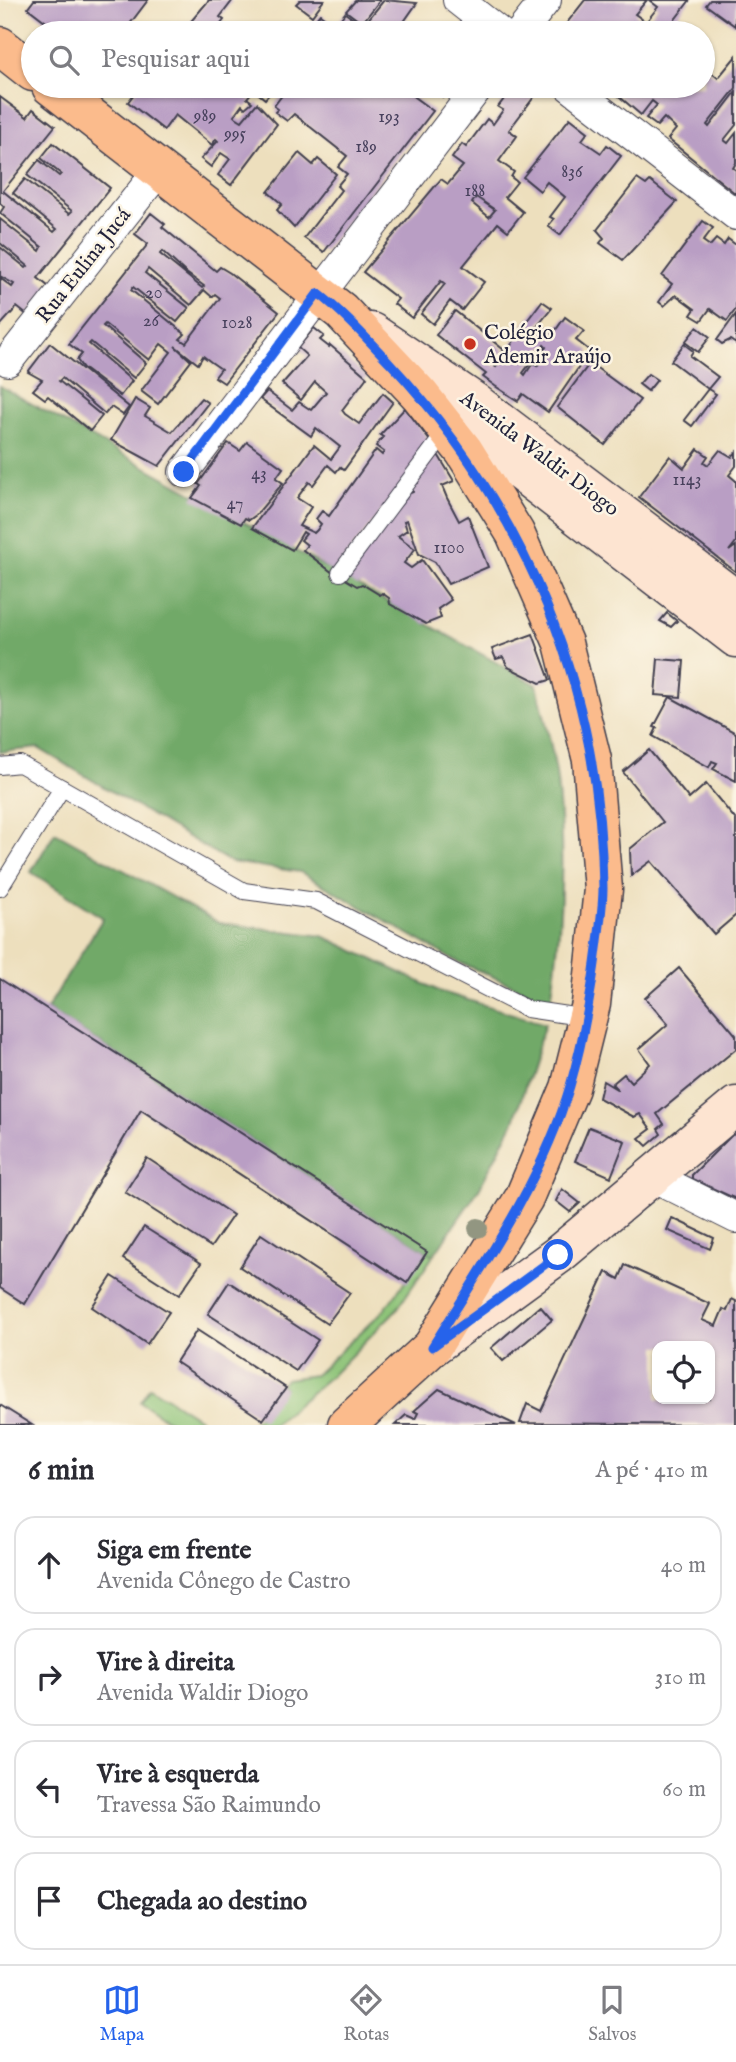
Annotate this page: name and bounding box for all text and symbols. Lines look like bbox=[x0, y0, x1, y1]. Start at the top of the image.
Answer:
search box bbox=[21, 21, 715, 98]
icon: search bbox=[45, 41, 83, 79]
text: Pesquisar aqui bbox=[101, 43, 250, 76]
house number: 989 bbox=[193, 105, 216, 128]
house number: 193 bbox=[378, 106, 400, 129]
house number: 995 bbox=[223, 123, 247, 146]
house number: 189 bbox=[355, 136, 377, 159]
house number: 836 bbox=[561, 161, 583, 184]
house number: 188 bbox=[465, 180, 485, 203]
street label: Rua Eulina Jucá bbox=[31, 202, 138, 329]
house number: 20 bbox=[145, 282, 163, 305]
house number: 26 bbox=[143, 310, 159, 333]
house number: 1028 bbox=[222, 312, 252, 335]
place label: Colégio Ademir Araújo bbox=[483, 320, 611, 371]
marker: Colégio Ademir Araújo bbox=[462, 336, 478, 352]
street label: Avenida Waldir Diogo bbox=[453, 385, 624, 523]
route end bbox=[168, 456, 199, 487]
house number: 43 bbox=[251, 463, 267, 486]
house number: 1143 bbox=[673, 469, 701, 492]
house number: 47 bbox=[227, 493, 243, 516]
house number: 1100 bbox=[433, 537, 465, 560]
route start bbox=[542, 1239, 573, 1270]
map controls bbox=[652, 1341, 715, 1404]
button: locate bbox=[652, 1341, 715, 1404]
text: 6 min bbox=[28, 1452, 94, 1490]
text: A pé · 410 m bbox=[595, 1456, 708, 1485]
text: Siga em frente bbox=[97, 1534, 252, 1567]
icon: ahead bbox=[30, 1546, 68, 1584]
text: 40 m bbox=[661, 1551, 706, 1580]
text: Avenida Cônego de Castro bbox=[97, 1567, 351, 1596]
text: Vire à direita bbox=[97, 1646, 234, 1679]
icon: right bbox=[30, 1658, 68, 1696]
text: 310 m bbox=[655, 1663, 706, 1692]
text: Avenida Waldir Diogo bbox=[97, 1679, 308, 1708]
text: Vire à esquerda bbox=[97, 1758, 259, 1791]
icon: left bbox=[30, 1770, 68, 1808]
text: 60 m bbox=[662, 1775, 706, 1804]
text: Travessa São Raimundo bbox=[97, 1791, 321, 1820]
icon: arrive bbox=[30, 1882, 68, 1920]
text: Chegada ao destino bbox=[97, 1885, 307, 1918]
tab: Mapa bbox=[100, 1981, 144, 2047]
tab: Rotas bbox=[343, 1981, 389, 2047]
tab: Salvos bbox=[588, 1981, 636, 2047]

